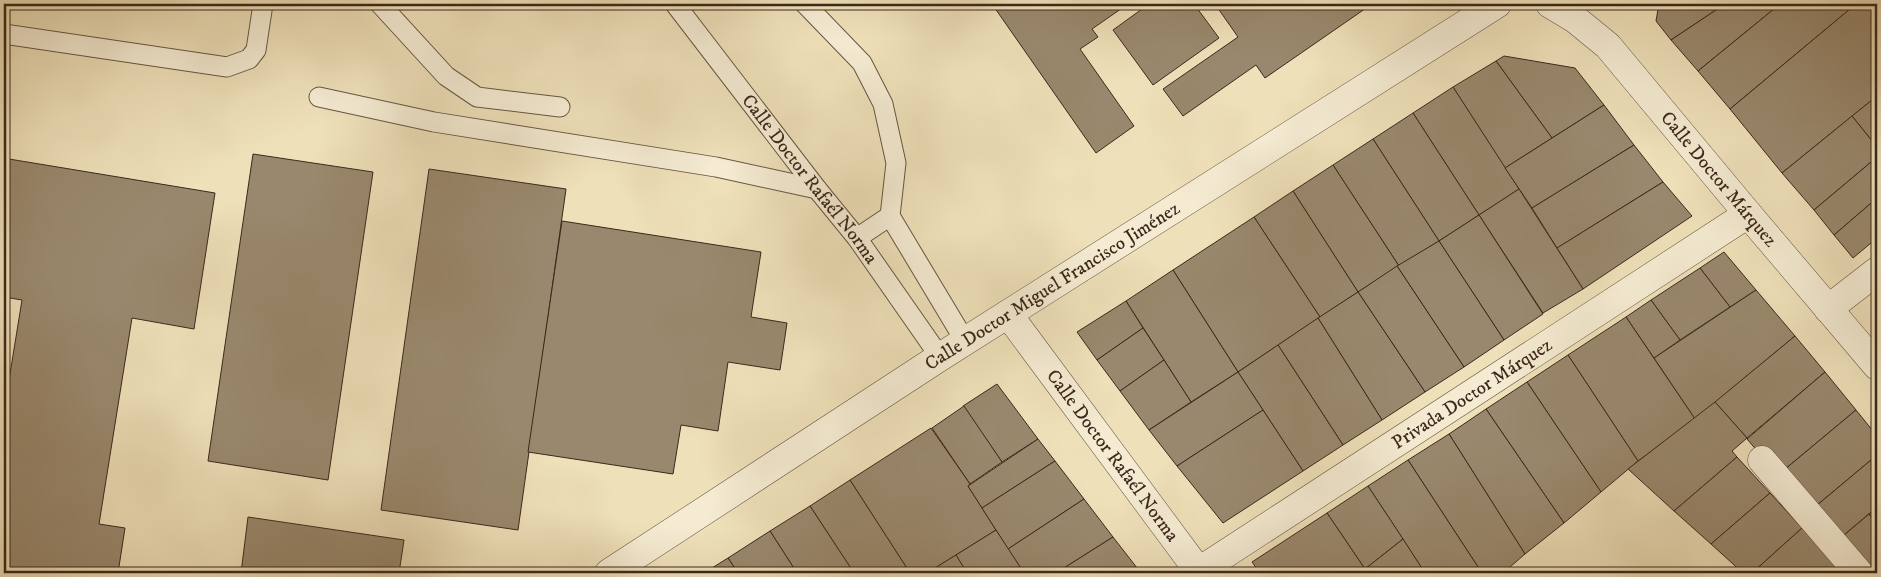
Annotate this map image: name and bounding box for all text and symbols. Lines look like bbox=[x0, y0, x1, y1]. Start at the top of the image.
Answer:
street label: Calle Doctor Rafaél Norma bbox=[737, 90, 883, 268]
street label: Calle Doctor Márquez bbox=[1656, 107, 1782, 251]
street label: Calle Doctor Miguel Francisco Jiménez bbox=[920, 197, 1184, 375]
street label: Privada Doctor Márquez bbox=[1387, 333, 1556, 454]
street label: Calle Doctor Rafaél Norma bbox=[1042, 365, 1184, 546]

